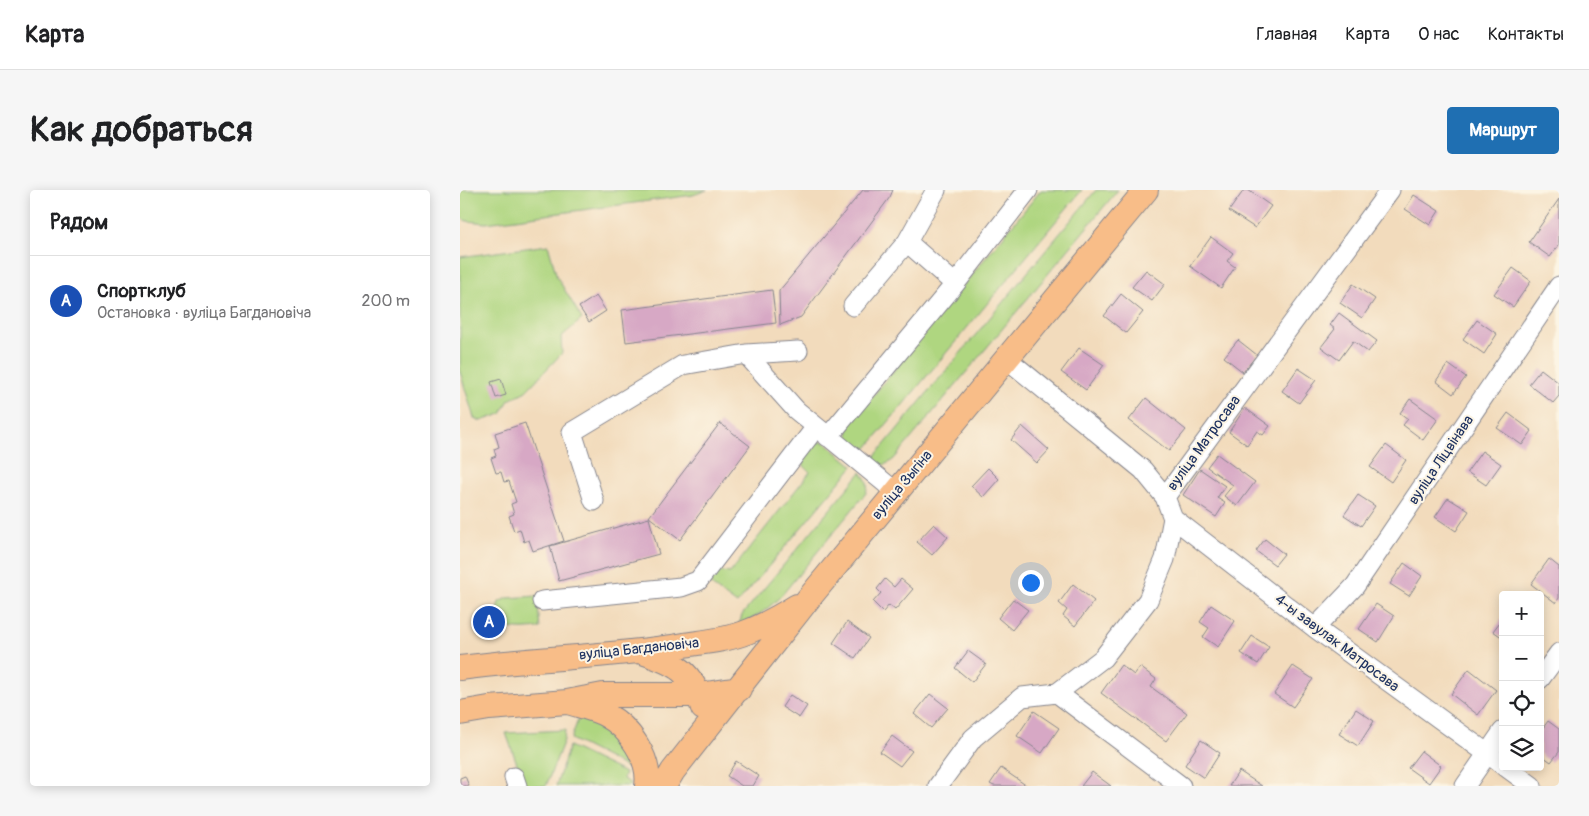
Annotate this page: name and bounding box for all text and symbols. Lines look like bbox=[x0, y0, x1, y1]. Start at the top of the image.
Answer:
text: Карта bbox=[25, 20, 84, 49]
text: Главная bbox=[1256, 23, 1317, 46]
text: Карта bbox=[1345, 23, 1390, 46]
text: О нас bbox=[1418, 23, 1460, 46]
text: Контакты bbox=[1488, 23, 1564, 46]
button: Маршрут bbox=[1447, 107, 1559, 154]
text: Как добраться bbox=[30, 108, 253, 152]
text: Рядом bbox=[50, 209, 108, 236]
text: Спортклуб bbox=[97, 279, 186, 303]
text: A bbox=[61, 291, 71, 311]
text: 200 m bbox=[362, 291, 410, 311]
text: Остановка · вуліца Багдановіча bbox=[97, 303, 311, 323]
street label: вуліца Матросава bbox=[1163, 392, 1245, 494]
street label: вуліца Ліцвінава bbox=[1404, 412, 1478, 508]
street label: вуліца Зыгіна bbox=[867, 446, 937, 524]
your location bbox=[1018, 570, 1044, 596]
street label: 4-ы завулак Матросава bbox=[1271, 590, 1403, 696]
map controls bbox=[1499, 591, 1544, 771]
button: + bbox=[1499, 591, 1544, 636]
pin: A bbox=[473, 603, 505, 641]
street label: вуліца Багдановіча bbox=[578, 633, 700, 665]
button: − bbox=[1499, 636, 1544, 681]
button: locate bbox=[1499, 681, 1544, 726]
button: layers bbox=[1499, 726, 1544, 771]

